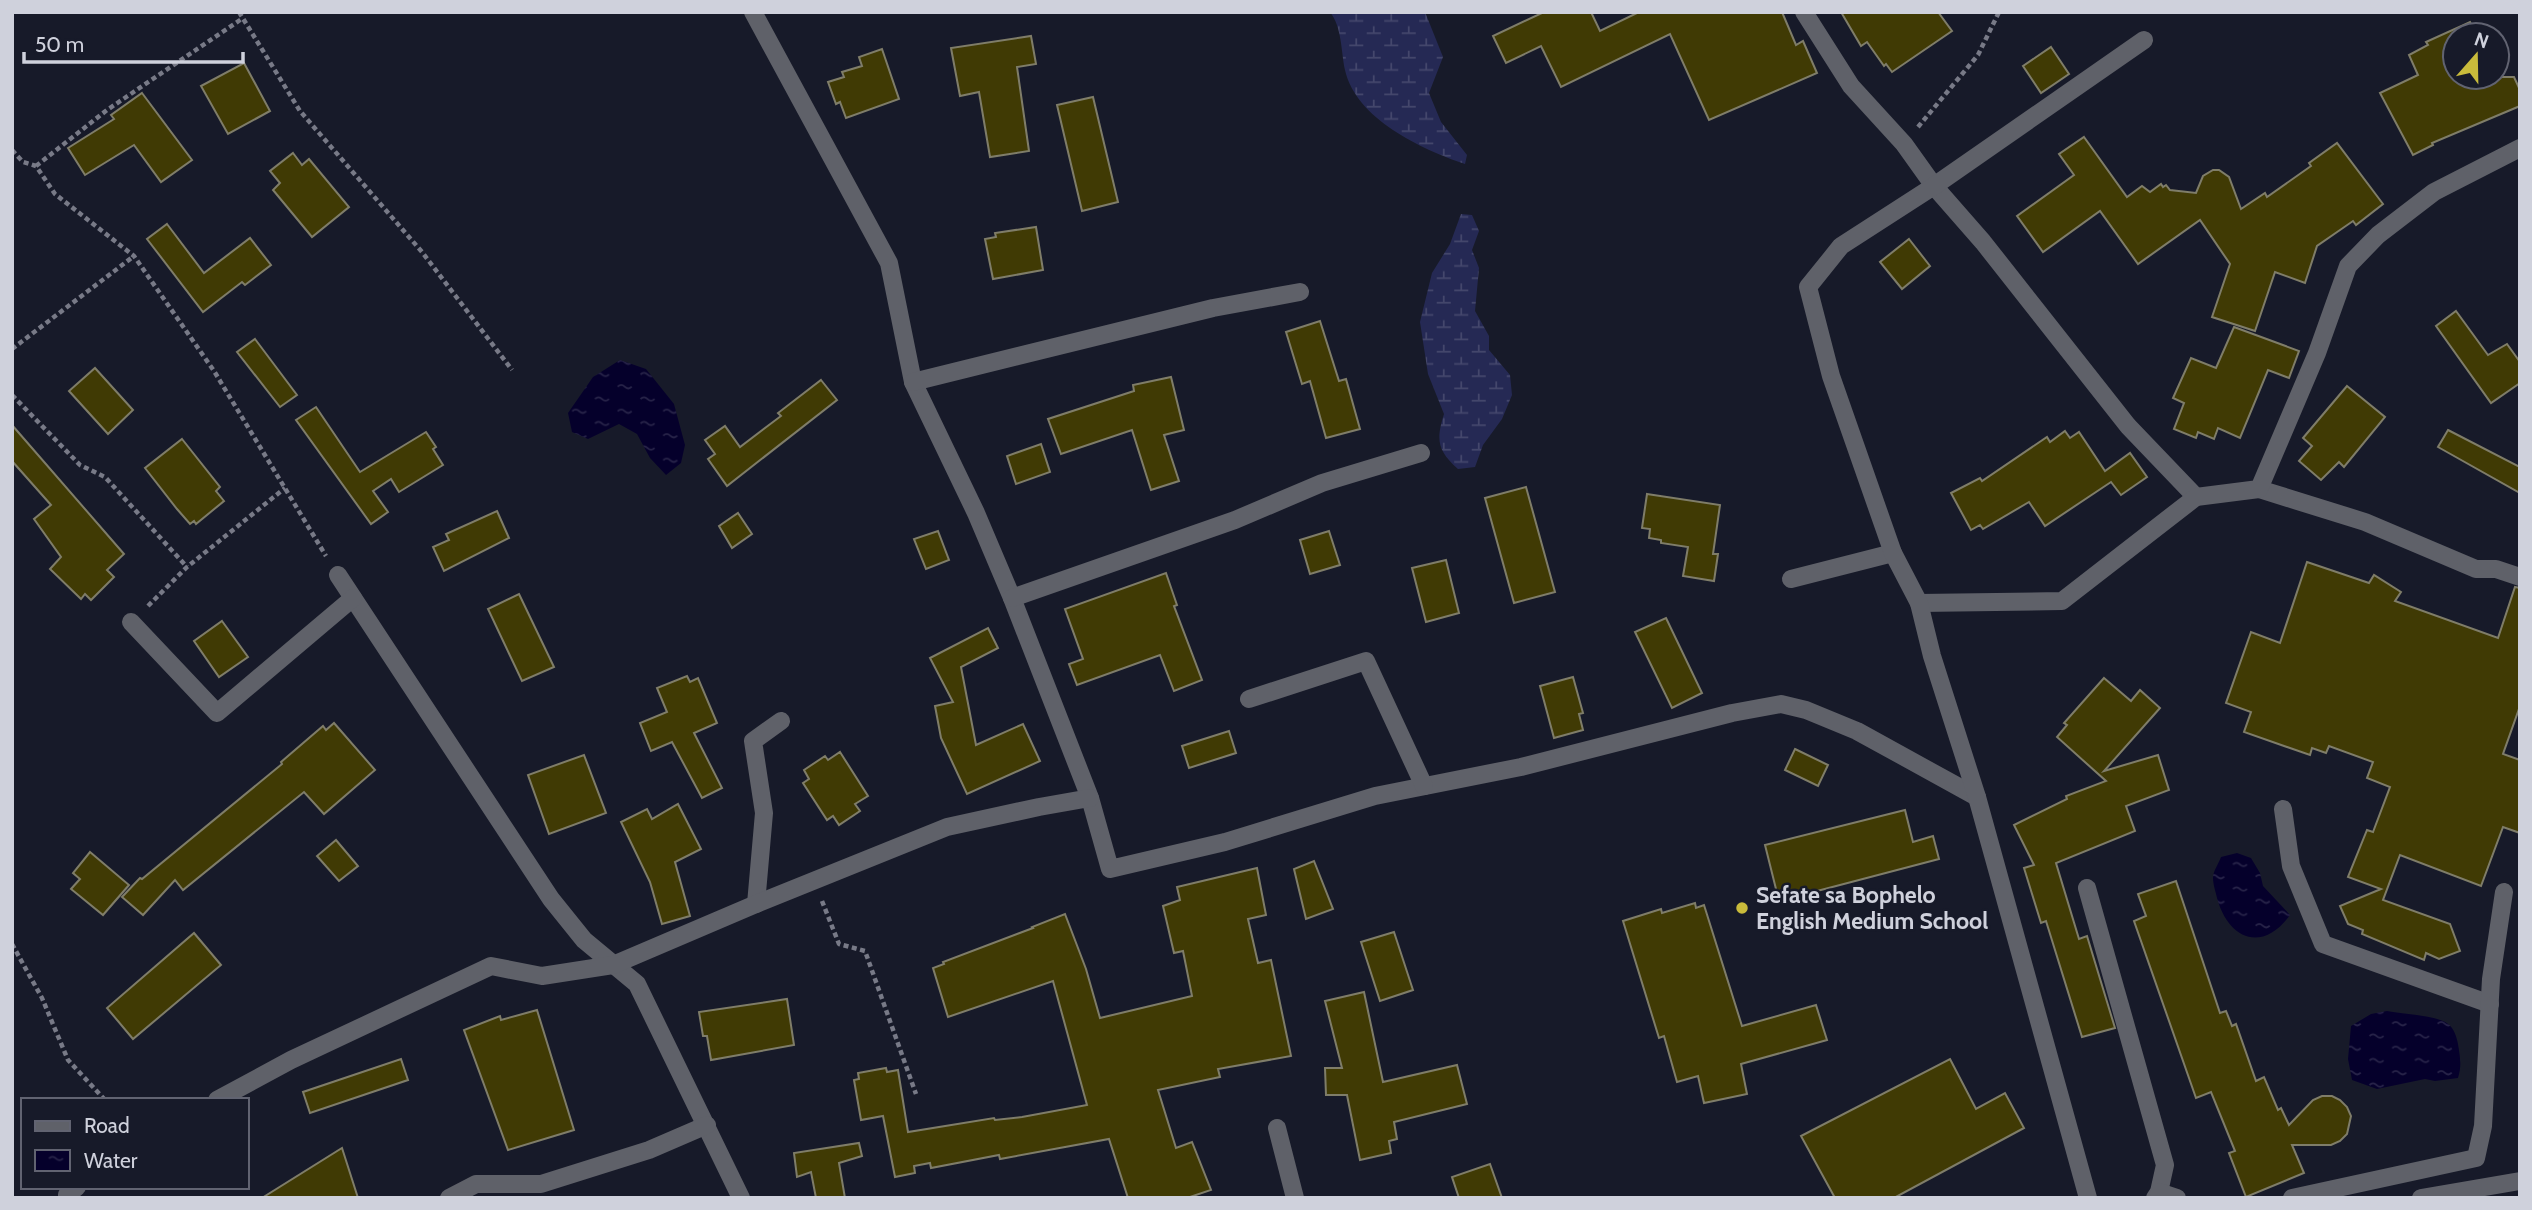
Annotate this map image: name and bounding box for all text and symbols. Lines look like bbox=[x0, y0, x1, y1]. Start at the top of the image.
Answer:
scale bar bbox=[24, 21, 243, 65]
north arrow bbox=[2441, 21, 2511, 91]
text: N bbox=[2471, 27, 2492, 54]
text: 50 m bbox=[35, 32, 84, 57]
place label: Sefate sa Bophelo English Medium School bbox=[1756, 881, 1988, 935]
marker: Sefate sa Bophelo English Medium School bbox=[1734, 900, 1750, 916]
legend bbox=[21, 1098, 248, 1189]
text: Road bbox=[84, 1113, 130, 1138]
text: Water bbox=[84, 1148, 138, 1173]

